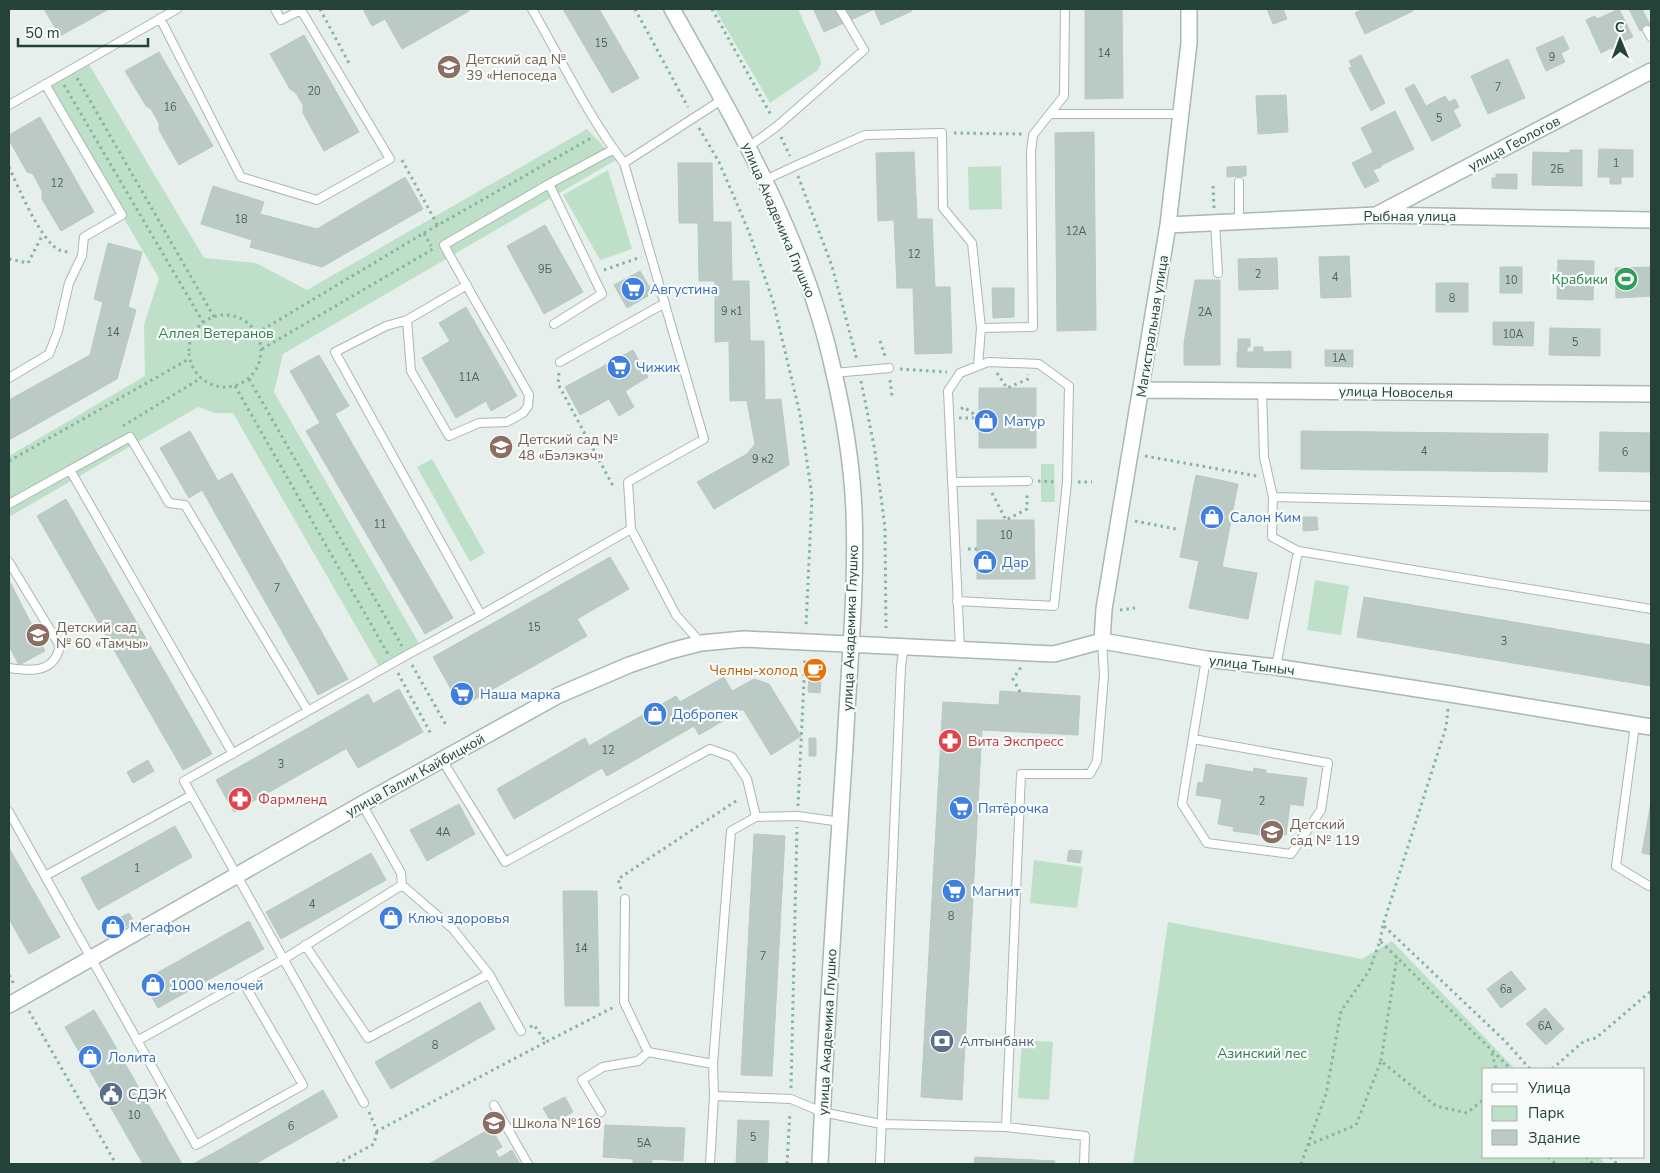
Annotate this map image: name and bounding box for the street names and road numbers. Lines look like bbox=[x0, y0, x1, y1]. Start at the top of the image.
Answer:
street label: улица Геологов bbox=[1465, 111, 1564, 176]
street label: улица Академика Глушко bbox=[737, 140, 820, 301]
street label: Рыбная улица bbox=[1364, 207, 1456, 226]
street label: Магистральная улица bbox=[1132, 253, 1173, 399]
street label: улица Новоселья bbox=[1339, 382, 1453, 403]
street label: улица Академика Глушко bbox=[838, 544, 863, 712]
street label: улица Тыныч bbox=[1208, 651, 1296, 680]
street label: улица Галии Кайбицкой bbox=[342, 729, 488, 822]
street label: улица Академика Глушко bbox=[814, 948, 841, 1116]

